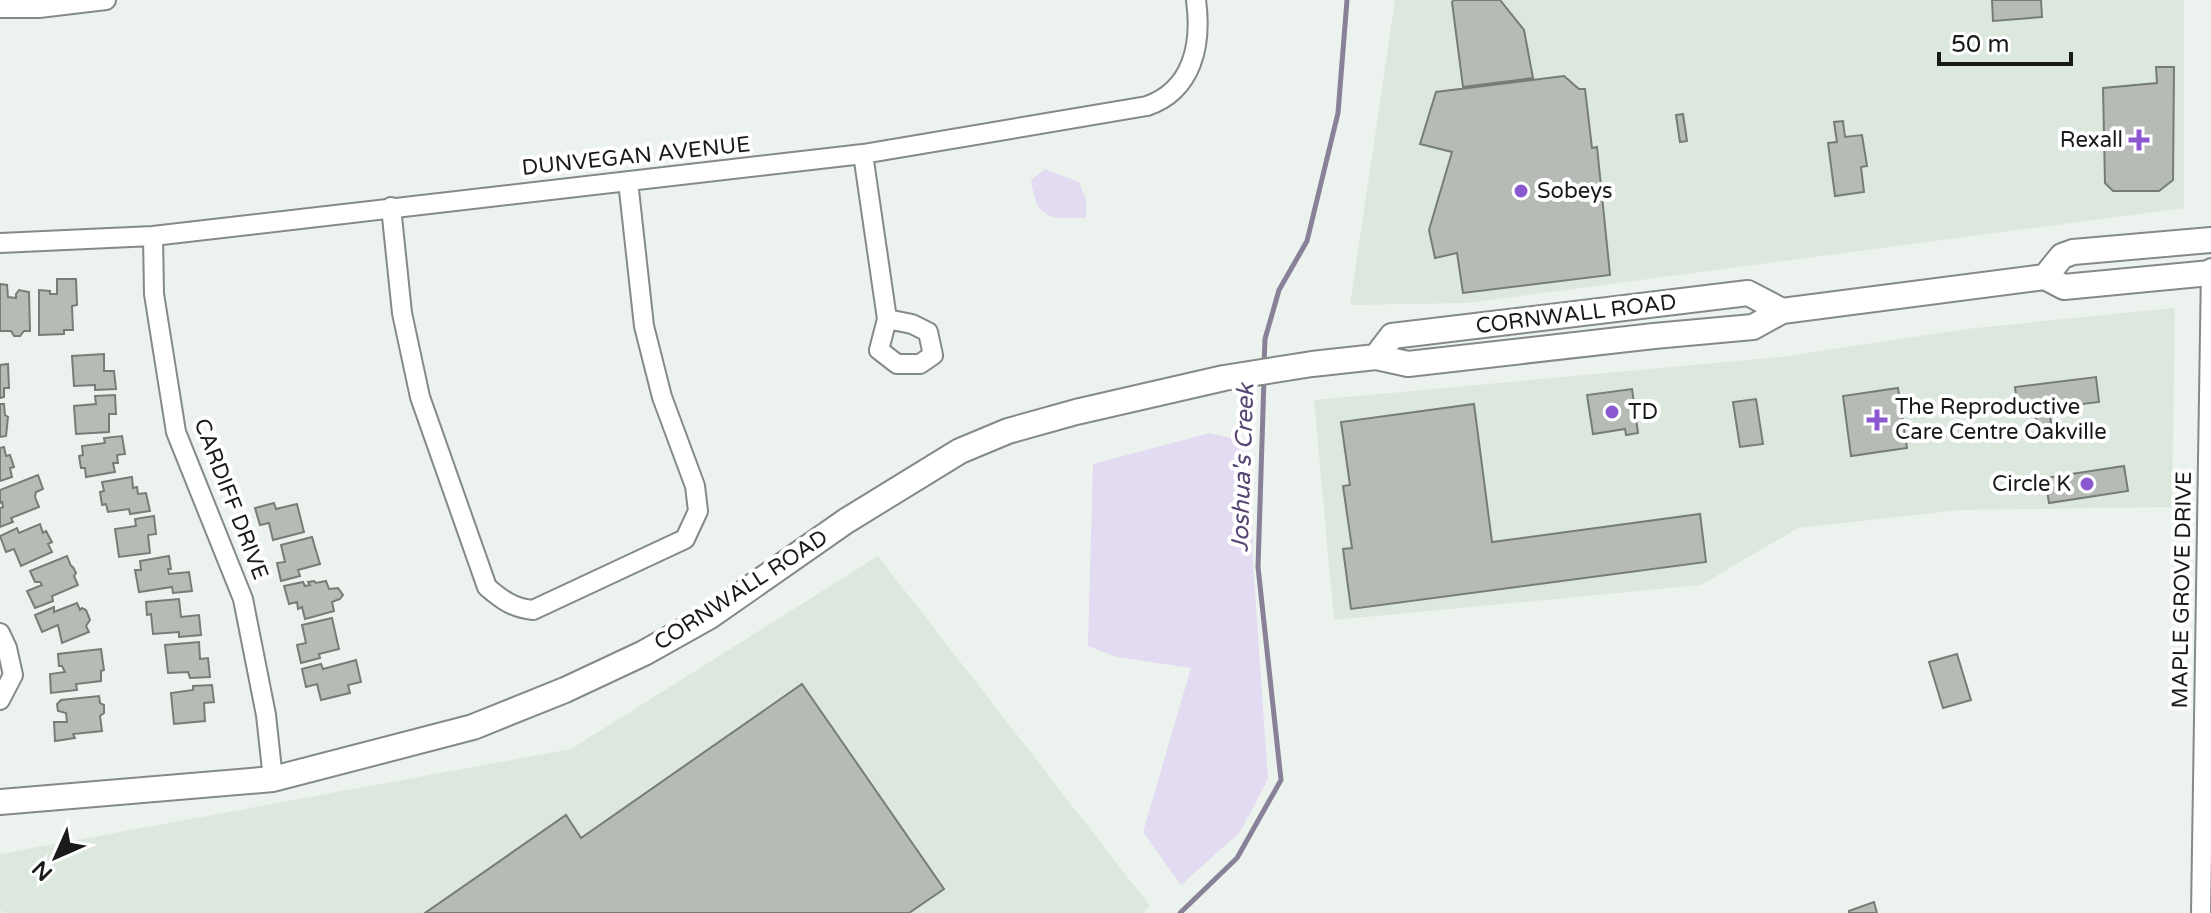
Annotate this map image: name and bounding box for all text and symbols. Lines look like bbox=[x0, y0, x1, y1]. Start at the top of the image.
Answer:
scale bar bbox=[1939, 16, 2071, 66]
text: 50 m bbox=[1951, 30, 2009, 59]
place label: Rexall bbox=[2060, 127, 2123, 153]
street label: DUNVEGAN AVENUE bbox=[520, 131, 752, 181]
marker: Rexall bbox=[2130, 131, 2148, 149]
place label: Sobeys bbox=[1537, 178, 1613, 204]
marker: Sobeys bbox=[1512, 182, 1530, 200]
street label: CORNWALL ROAD bbox=[1474, 289, 1678, 339]
water label: Joshua's Creek bbox=[1226, 381, 1261, 553]
place label: The Reproductive Care Centre Oakville bbox=[1895, 394, 2107, 445]
place label: TD bbox=[1628, 399, 1658, 425]
marker: TD bbox=[1603, 403, 1621, 421]
marker: The Reproductive Care Centre Oakville bbox=[1866, 409, 1888, 431]
street label: CARDIFF DRIVE bbox=[188, 415, 274, 583]
place label: Circle K bbox=[1992, 471, 2071, 497]
street label: MAPLE GROVE DRIVE bbox=[2167, 471, 2197, 709]
marker: Circle K bbox=[2078, 475, 2096, 493]
street label: CORNWALL ROAD bbox=[649, 524, 833, 656]
north arrow bbox=[16, 817, 96, 897]
text: N bbox=[27, 855, 58, 886]

